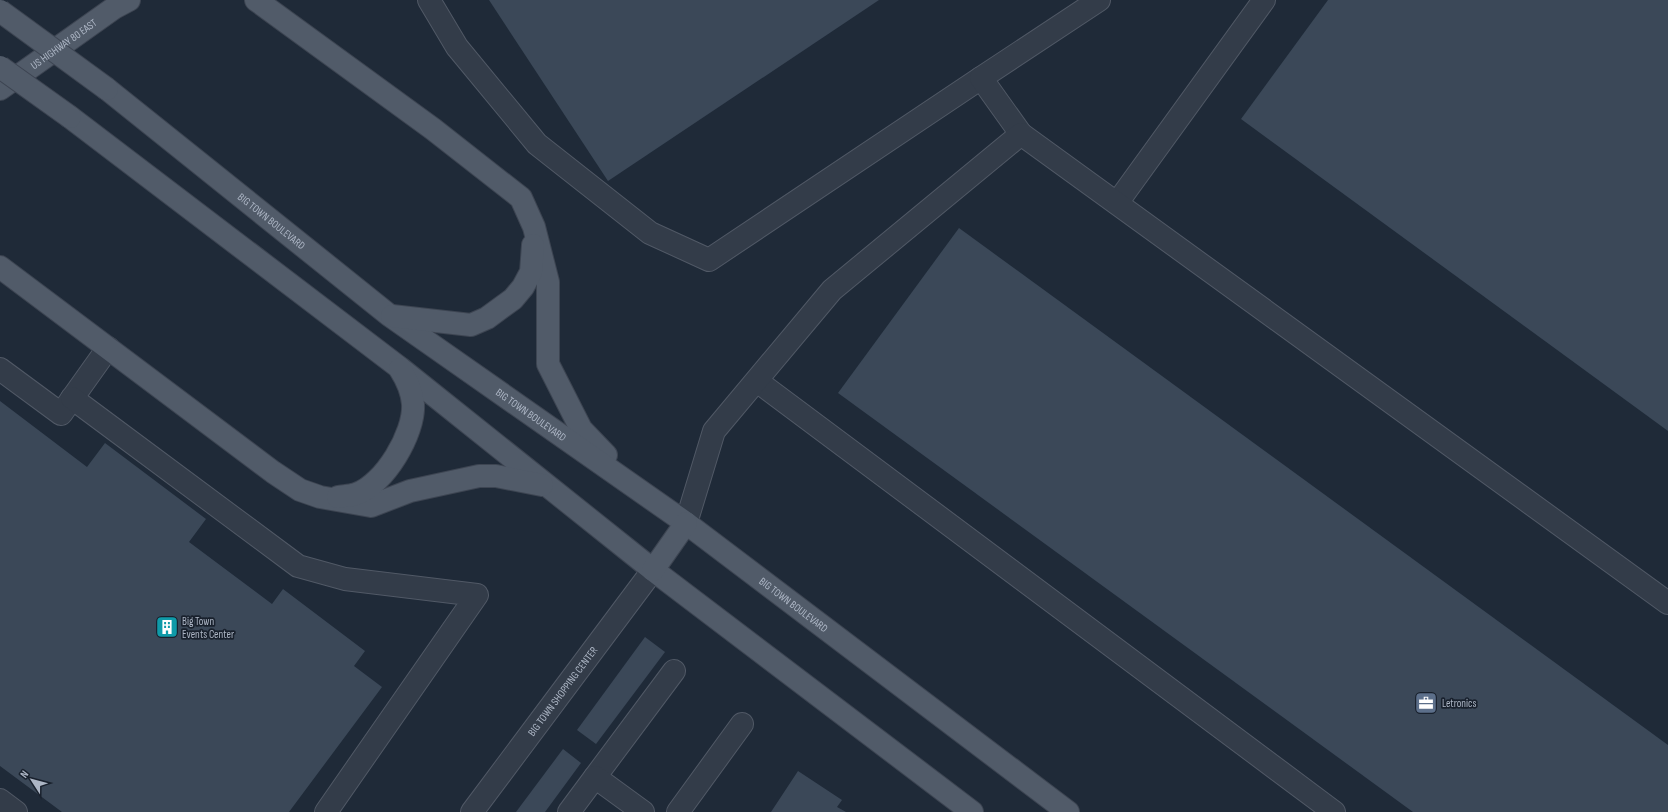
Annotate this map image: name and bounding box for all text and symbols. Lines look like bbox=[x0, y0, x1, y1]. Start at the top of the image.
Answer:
street label: US HIGHWAY 80 EAST bbox=[28, 16, 100, 72]
street label: BIG TOWN BOULEVARD bbox=[235, 190, 308, 252]
street label: BIG TOWN BOULEVARD bbox=[494, 385, 569, 444]
street label: BIG TOWN BOULEVARD bbox=[757, 574, 831, 635]
building icon: Big Town Events Center bbox=[154, 614, 180, 640]
place label: Big Town Events Center bbox=[182, 615, 234, 641]
street label: BIG TOWN SHOPPING CENTER bbox=[525, 644, 600, 738]
office icon: Letronics bbox=[1413, 690, 1439, 716]
place label: Letronics bbox=[1442, 697, 1476, 710]
north arrow bbox=[12, 760, 52, 800]
text: N bbox=[17, 768, 31, 781]

